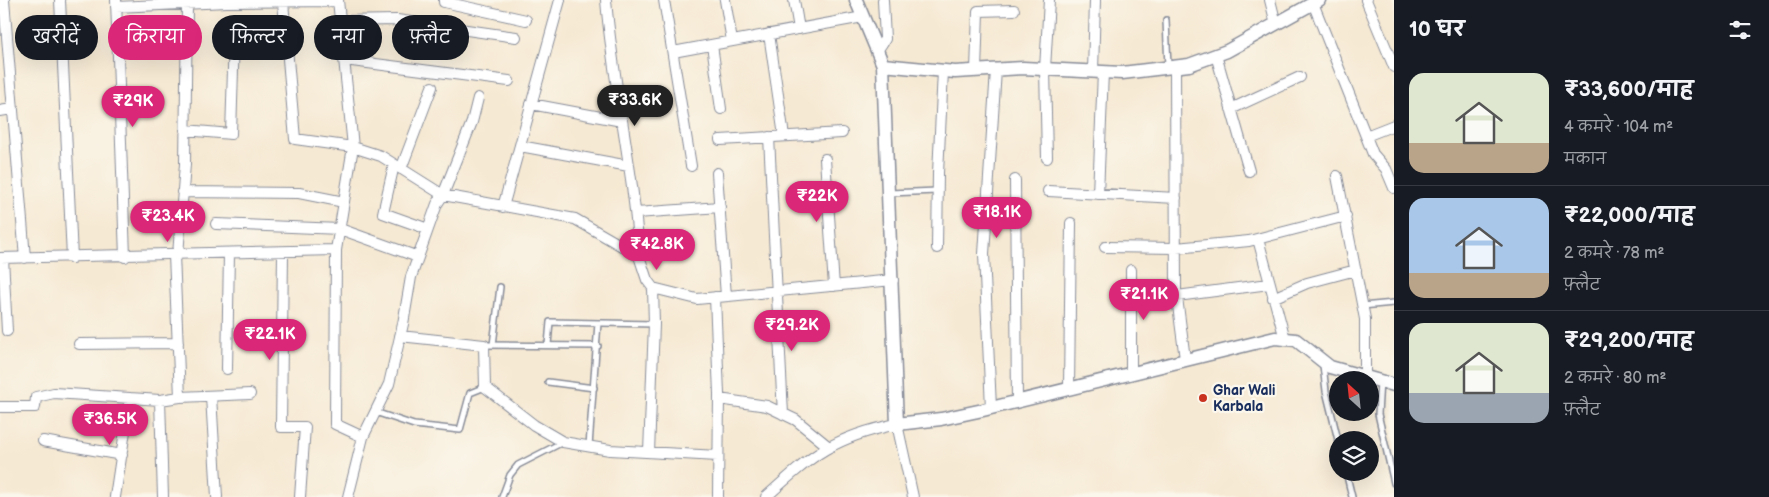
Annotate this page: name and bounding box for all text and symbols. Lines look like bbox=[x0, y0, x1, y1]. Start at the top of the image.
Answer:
chip: खरीदें bbox=[15, 15, 98, 60]
chip: किराया bbox=[108, 15, 202, 60]
chip: फ़िल्टर bbox=[212, 15, 304, 60]
chip: नया bbox=[314, 15, 382, 60]
chip: फ़्लैट bbox=[392, 15, 469, 60]
icon: filters bbox=[1726, 16, 1754, 44]
text: 10 घर bbox=[1409, 17, 1465, 42]
text: ₹33,600/माह bbox=[1564, 77, 1693, 102]
pin: ₹33.6K bbox=[594, 84, 676, 127]
pin: ₹29K bbox=[103, 86, 163, 128]
text: ₹33.6K bbox=[608, 91, 662, 110]
text: ₹29K bbox=[113, 92, 153, 111]
icon: home bbox=[1449, 93, 1509, 153]
text: 4 कमरे · 104 m² bbox=[1564, 118, 1673, 137]
text: मकान bbox=[1564, 150, 1606, 169]
pin: ₹22K bbox=[787, 180, 847, 223]
text: ₹22K bbox=[796, 187, 838, 206]
pin: ₹18.1K bbox=[956, 196, 1038, 239]
pin: ₹23.4K bbox=[127, 200, 209, 243]
text: ₹18.1K bbox=[973, 203, 1021, 222]
text: ₹22,000/माह bbox=[1564, 203, 1694, 228]
text: ₹23.4K bbox=[141, 207, 195, 226]
icon: home bbox=[1449, 218, 1509, 278]
pin: ₹42.8K bbox=[616, 228, 698, 271]
text: ₹42.8K bbox=[630, 235, 684, 254]
text: 2 कमरे · 78 m² bbox=[1564, 244, 1664, 263]
text: फ़्लैट bbox=[1564, 276, 1600, 295]
pin: ₹21.1K bbox=[1103, 278, 1185, 321]
text: ₹21.1K bbox=[1120, 285, 1168, 304]
pin: ₹29.2K bbox=[751, 310, 833, 352]
text: ₹29.2K bbox=[765, 316, 819, 335]
pin: ₹22.1K bbox=[229, 318, 311, 361]
text: ₹22.1K bbox=[244, 325, 296, 344]
text: ₹29,200/माह bbox=[1564, 328, 1693, 353]
icon: home bbox=[1449, 343, 1509, 403]
text: 2 कमरे · 80 m² bbox=[1564, 369, 1666, 388]
north arrow bbox=[1329, 371, 1379, 421]
map controls bbox=[1329, 371, 1379, 481]
place label: Ghar Wali Karbala bbox=[1213, 382, 1276, 415]
marker: Ghar Wali Karbala bbox=[1197, 392, 1209, 404]
text: फ़्लैट bbox=[1564, 401, 1600, 420]
pin: ₹36.5K bbox=[69, 404, 151, 446]
text: ₹36.5K bbox=[83, 410, 137, 429]
button: layers bbox=[1329, 431, 1379, 481]

